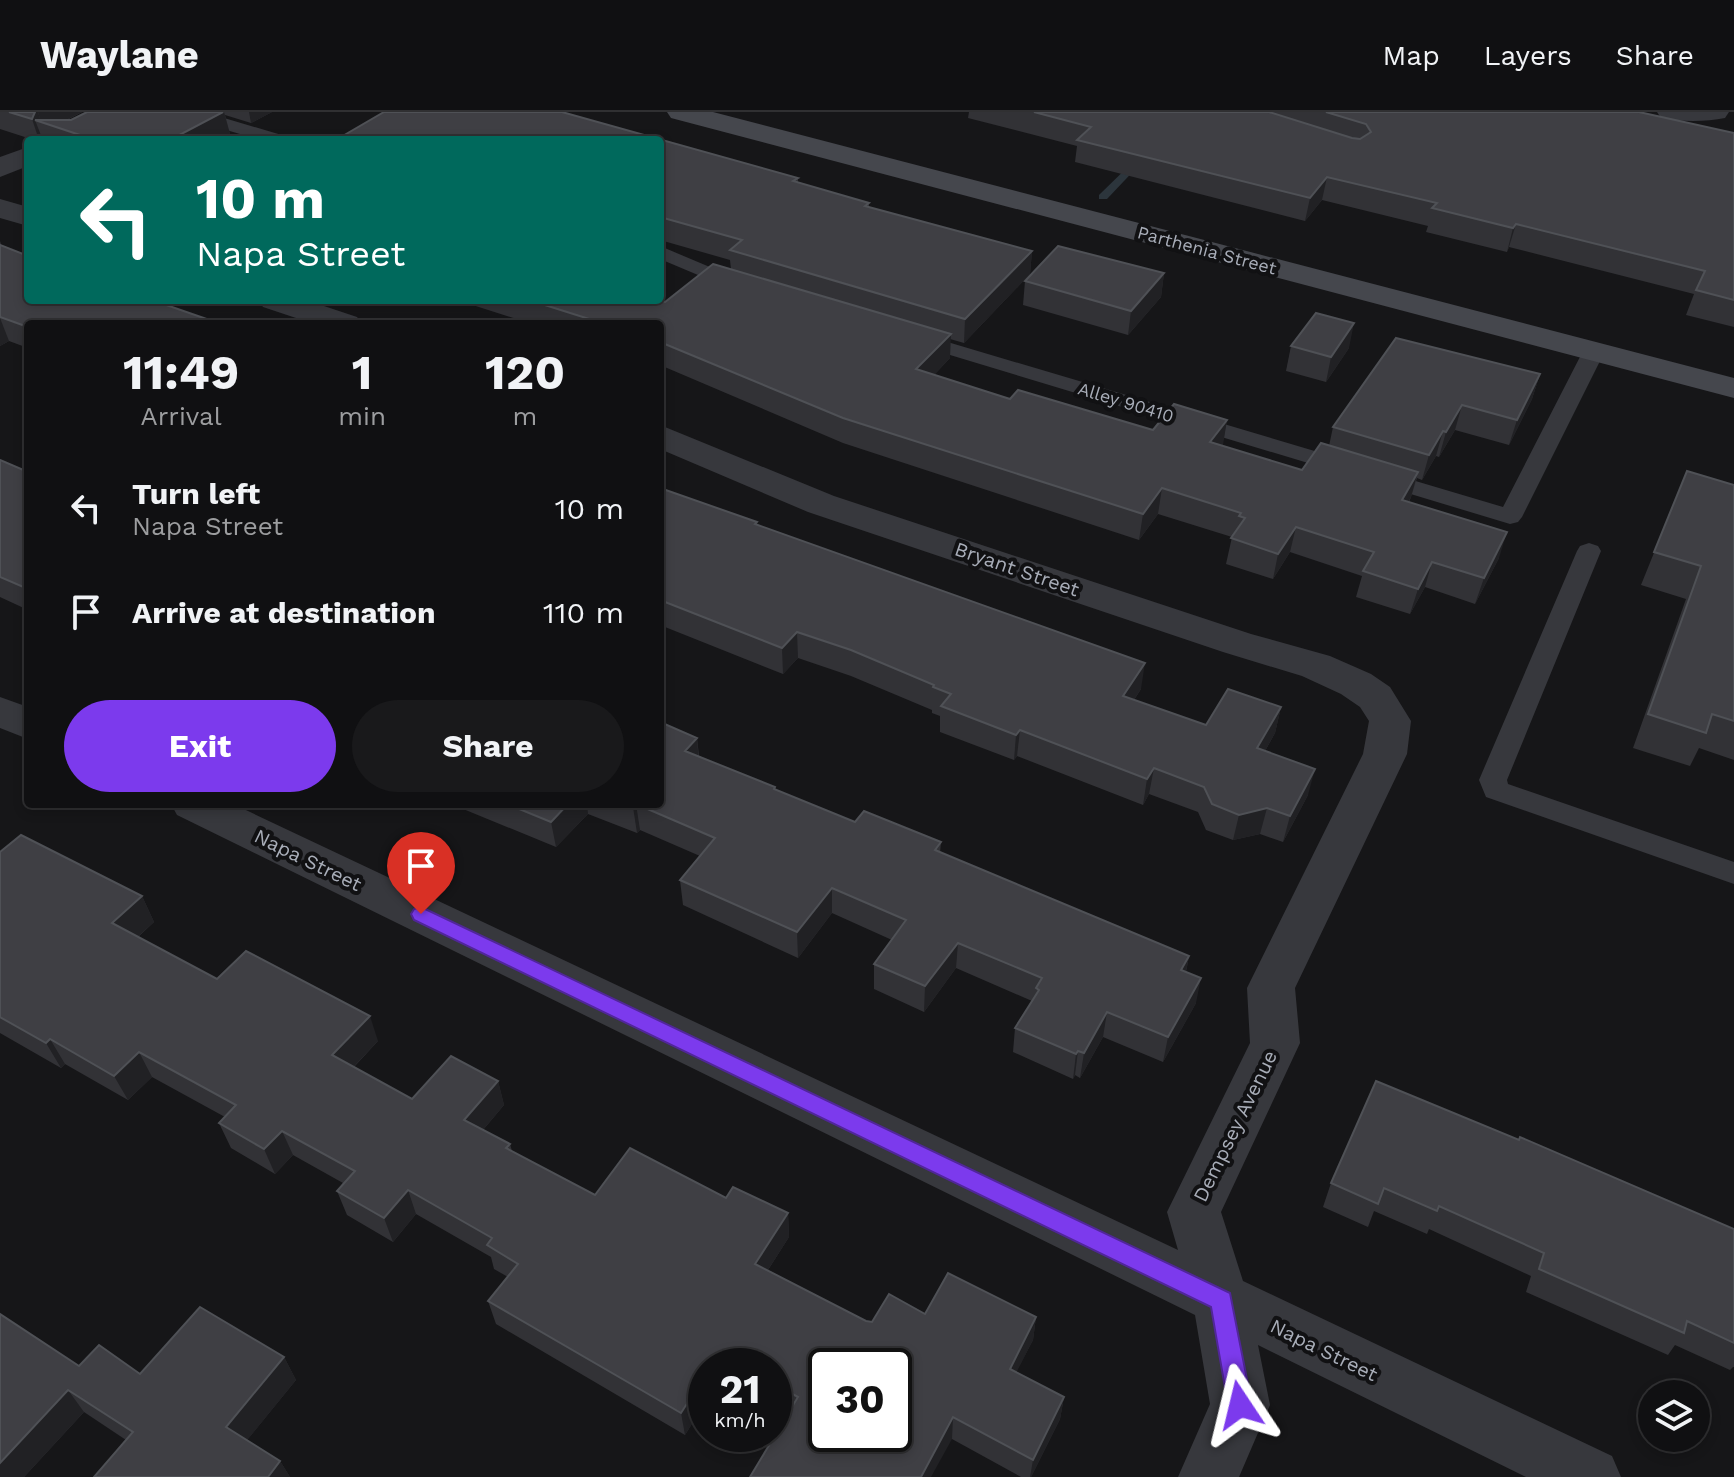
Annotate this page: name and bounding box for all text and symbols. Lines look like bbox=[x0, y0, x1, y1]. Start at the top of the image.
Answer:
text: Waylane bbox=[40, 33, 199, 77]
text: Map bbox=[1383, 39, 1440, 72]
text: Layers bbox=[1484, 39, 1572, 72]
text: Share bbox=[1616, 39, 1694, 72]
text: 10 m bbox=[196, 166, 325, 232]
icon: left bbox=[64, 168, 168, 272]
street label: Parthenia Street bbox=[1135, 221, 1279, 279]
text: Napa Street bbox=[196, 233, 405, 275]
text: 11:49 bbox=[123, 344, 239, 401]
text: 1 bbox=[352, 344, 372, 401]
text: 120 bbox=[485, 344, 565, 401]
street label: Alley 90410 bbox=[1076, 377, 1176, 427]
text: Arrival bbox=[141, 401, 222, 431]
text: min bbox=[338, 401, 386, 431]
text: m bbox=[513, 401, 537, 431]
text: Turn left bbox=[132, 476, 260, 511]
icon: left bbox=[64, 486, 108, 530]
text: 10 m bbox=[555, 491, 624, 526]
text: Napa Street bbox=[132, 511, 283, 541]
street label: Bryant Street bbox=[952, 536, 1083, 602]
icon: arrive bbox=[64, 590, 108, 634]
text: Arrive at destination bbox=[132, 595, 436, 630]
text: 110 m bbox=[543, 595, 624, 630]
button: Exit bbox=[64, 700, 336, 792]
button: Share bbox=[352, 700, 624, 792]
street label: Napa Street bbox=[250, 824, 366, 897]
pin bbox=[387, 832, 455, 914]
icon: arrive bbox=[399, 844, 443, 888]
street label: Dempsey Avenue bbox=[1188, 1046, 1282, 1206]
street label: Napa Street bbox=[1266, 1314, 1382, 1387]
speed limit sign: 30 bbox=[808, 1348, 912, 1452]
position arrow bbox=[1198, 1363, 1282, 1447]
text: 21 bbox=[719, 1366, 761, 1413]
map controls bbox=[1638, 1380, 1710, 1452]
button: layers bbox=[1638, 1380, 1710, 1452]
text: km/h bbox=[714, 1408, 766, 1432]

